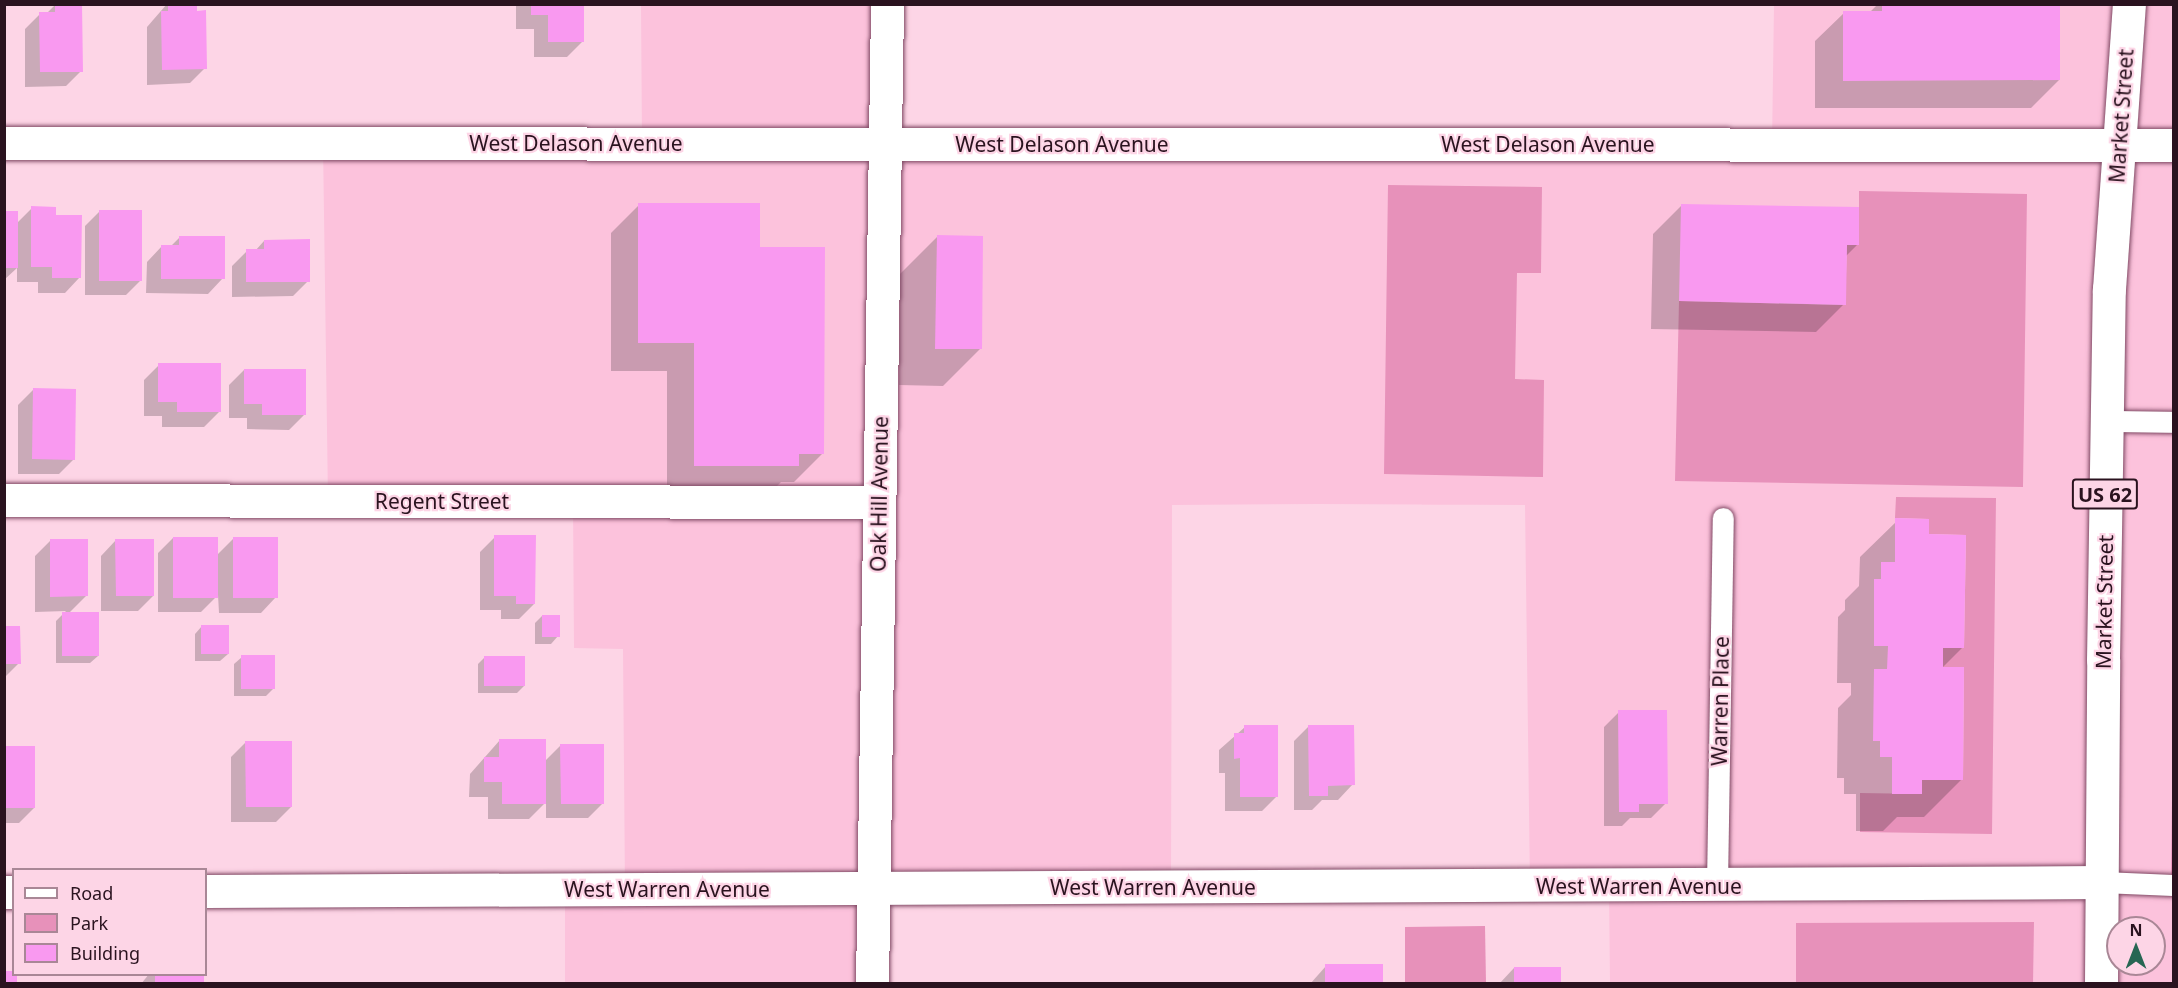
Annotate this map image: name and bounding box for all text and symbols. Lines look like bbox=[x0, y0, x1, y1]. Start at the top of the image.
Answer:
street label: Market Street bbox=[2104, 48, 2138, 184]
street label: West Delason Avenue bbox=[469, 130, 683, 156]
street label: West Delason Avenue bbox=[955, 131, 1169, 157]
street label: West Delason Avenue bbox=[1441, 131, 1655, 157]
street label: Oak Hill Avenue bbox=[865, 416, 893, 572]
road number: US 62 bbox=[2070, 477, 2140, 511]
street label: Regent Street bbox=[375, 488, 509, 514]
street label: Market Street bbox=[2090, 535, 2118, 669]
street label: Warren Place bbox=[1706, 636, 1734, 766]
legend bbox=[12, 868, 207, 976]
street label: West Warren Avenue bbox=[1536, 873, 1742, 899]
street label: West Warren Avenue bbox=[1050, 874, 1256, 900]
street label: West Warren Avenue bbox=[564, 876, 770, 902]
text: Road bbox=[70, 881, 113, 905]
text: Park bbox=[70, 911, 108, 935]
north arrow bbox=[2106, 916, 2166, 976]
text: N bbox=[2129, 919, 2143, 941]
text: Building bbox=[70, 941, 140, 965]

